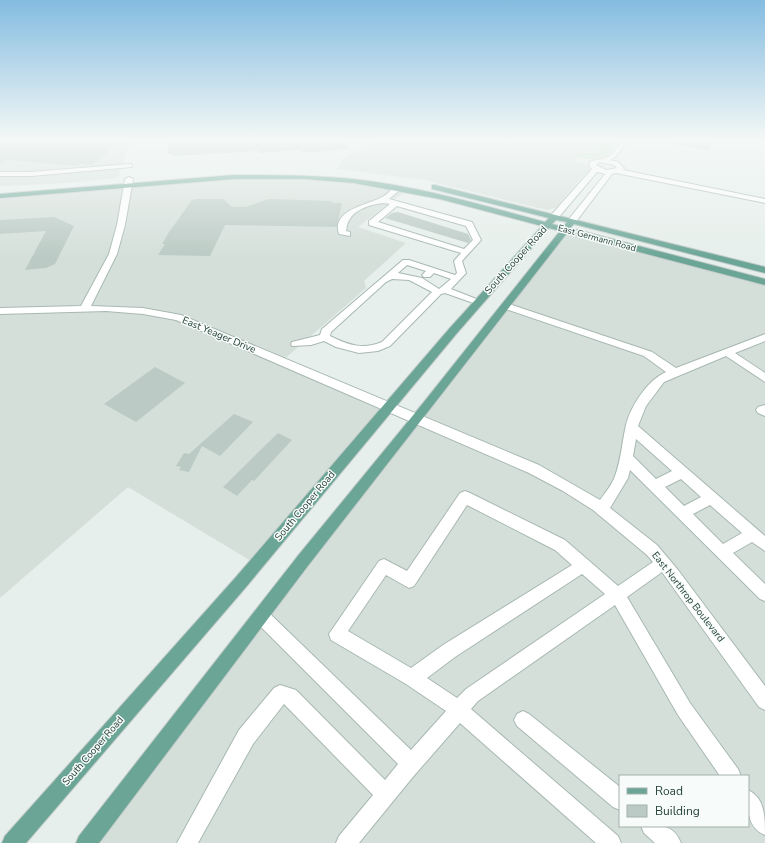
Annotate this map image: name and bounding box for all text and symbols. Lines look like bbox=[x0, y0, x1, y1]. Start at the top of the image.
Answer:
street label: East Germann Road bbox=[557, 222, 637, 254]
street label: South Cooper Road bbox=[482, 223, 550, 297]
street label: East Yeager Drive bbox=[180, 313, 258, 357]
street label: South Cooper Road bbox=[272, 468, 338, 544]
street label: East Northrop Boulevard bbox=[648, 549, 728, 645]
street label: South Cooper Road bbox=[59, 713, 127, 788]
legend bbox=[619, 775, 749, 827]
text: Road bbox=[655, 783, 683, 799]
text: Building bbox=[655, 803, 700, 819]

